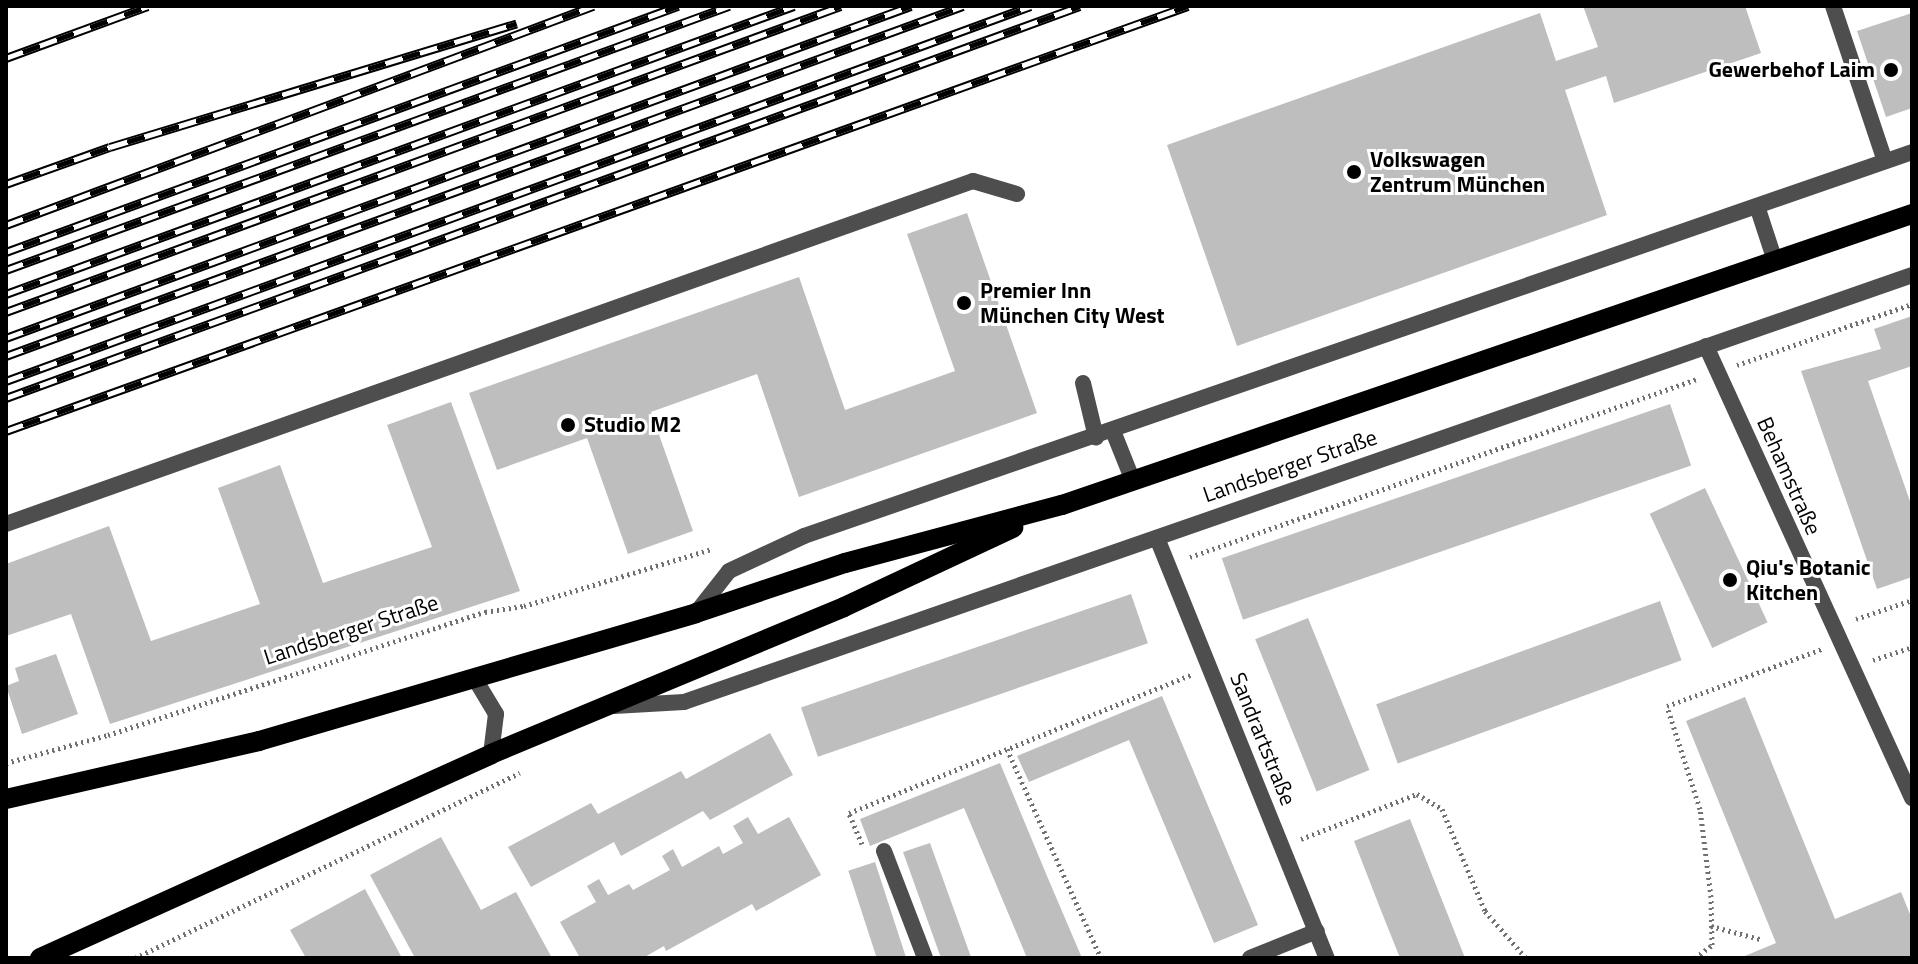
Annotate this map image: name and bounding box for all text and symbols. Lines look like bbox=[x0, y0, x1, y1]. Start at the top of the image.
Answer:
place label: Gewerbehof Laim bbox=[1708, 57, 1875, 83]
marker: Gewerbehof Laim bbox=[1882, 61, 1900, 79]
place label: Volkswagen Zentrum München bbox=[1370, 146, 1545, 198]
marker: Volkswagen Zentrum München bbox=[1345, 163, 1363, 181]
place label: Premier Inn München City West bbox=[980, 277, 1165, 328]
marker: Premier Inn München City West bbox=[955, 294, 973, 312]
place label: Studio M2 bbox=[584, 412, 682, 438]
street label: Behamstraße bbox=[1751, 413, 1827, 539]
marker: Studio M2 bbox=[559, 416, 577, 434]
street label: Landsberger Straße bbox=[1200, 424, 1380, 508]
place label: Qiu's Botanic Kitchen bbox=[1746, 554, 1871, 606]
marker: Qiu's Botanic Kitchen bbox=[1721, 571, 1739, 589]
street label: Landsberger Straße bbox=[260, 589, 442, 671]
street label: Sandrartstraße bbox=[1224, 669, 1302, 809]

